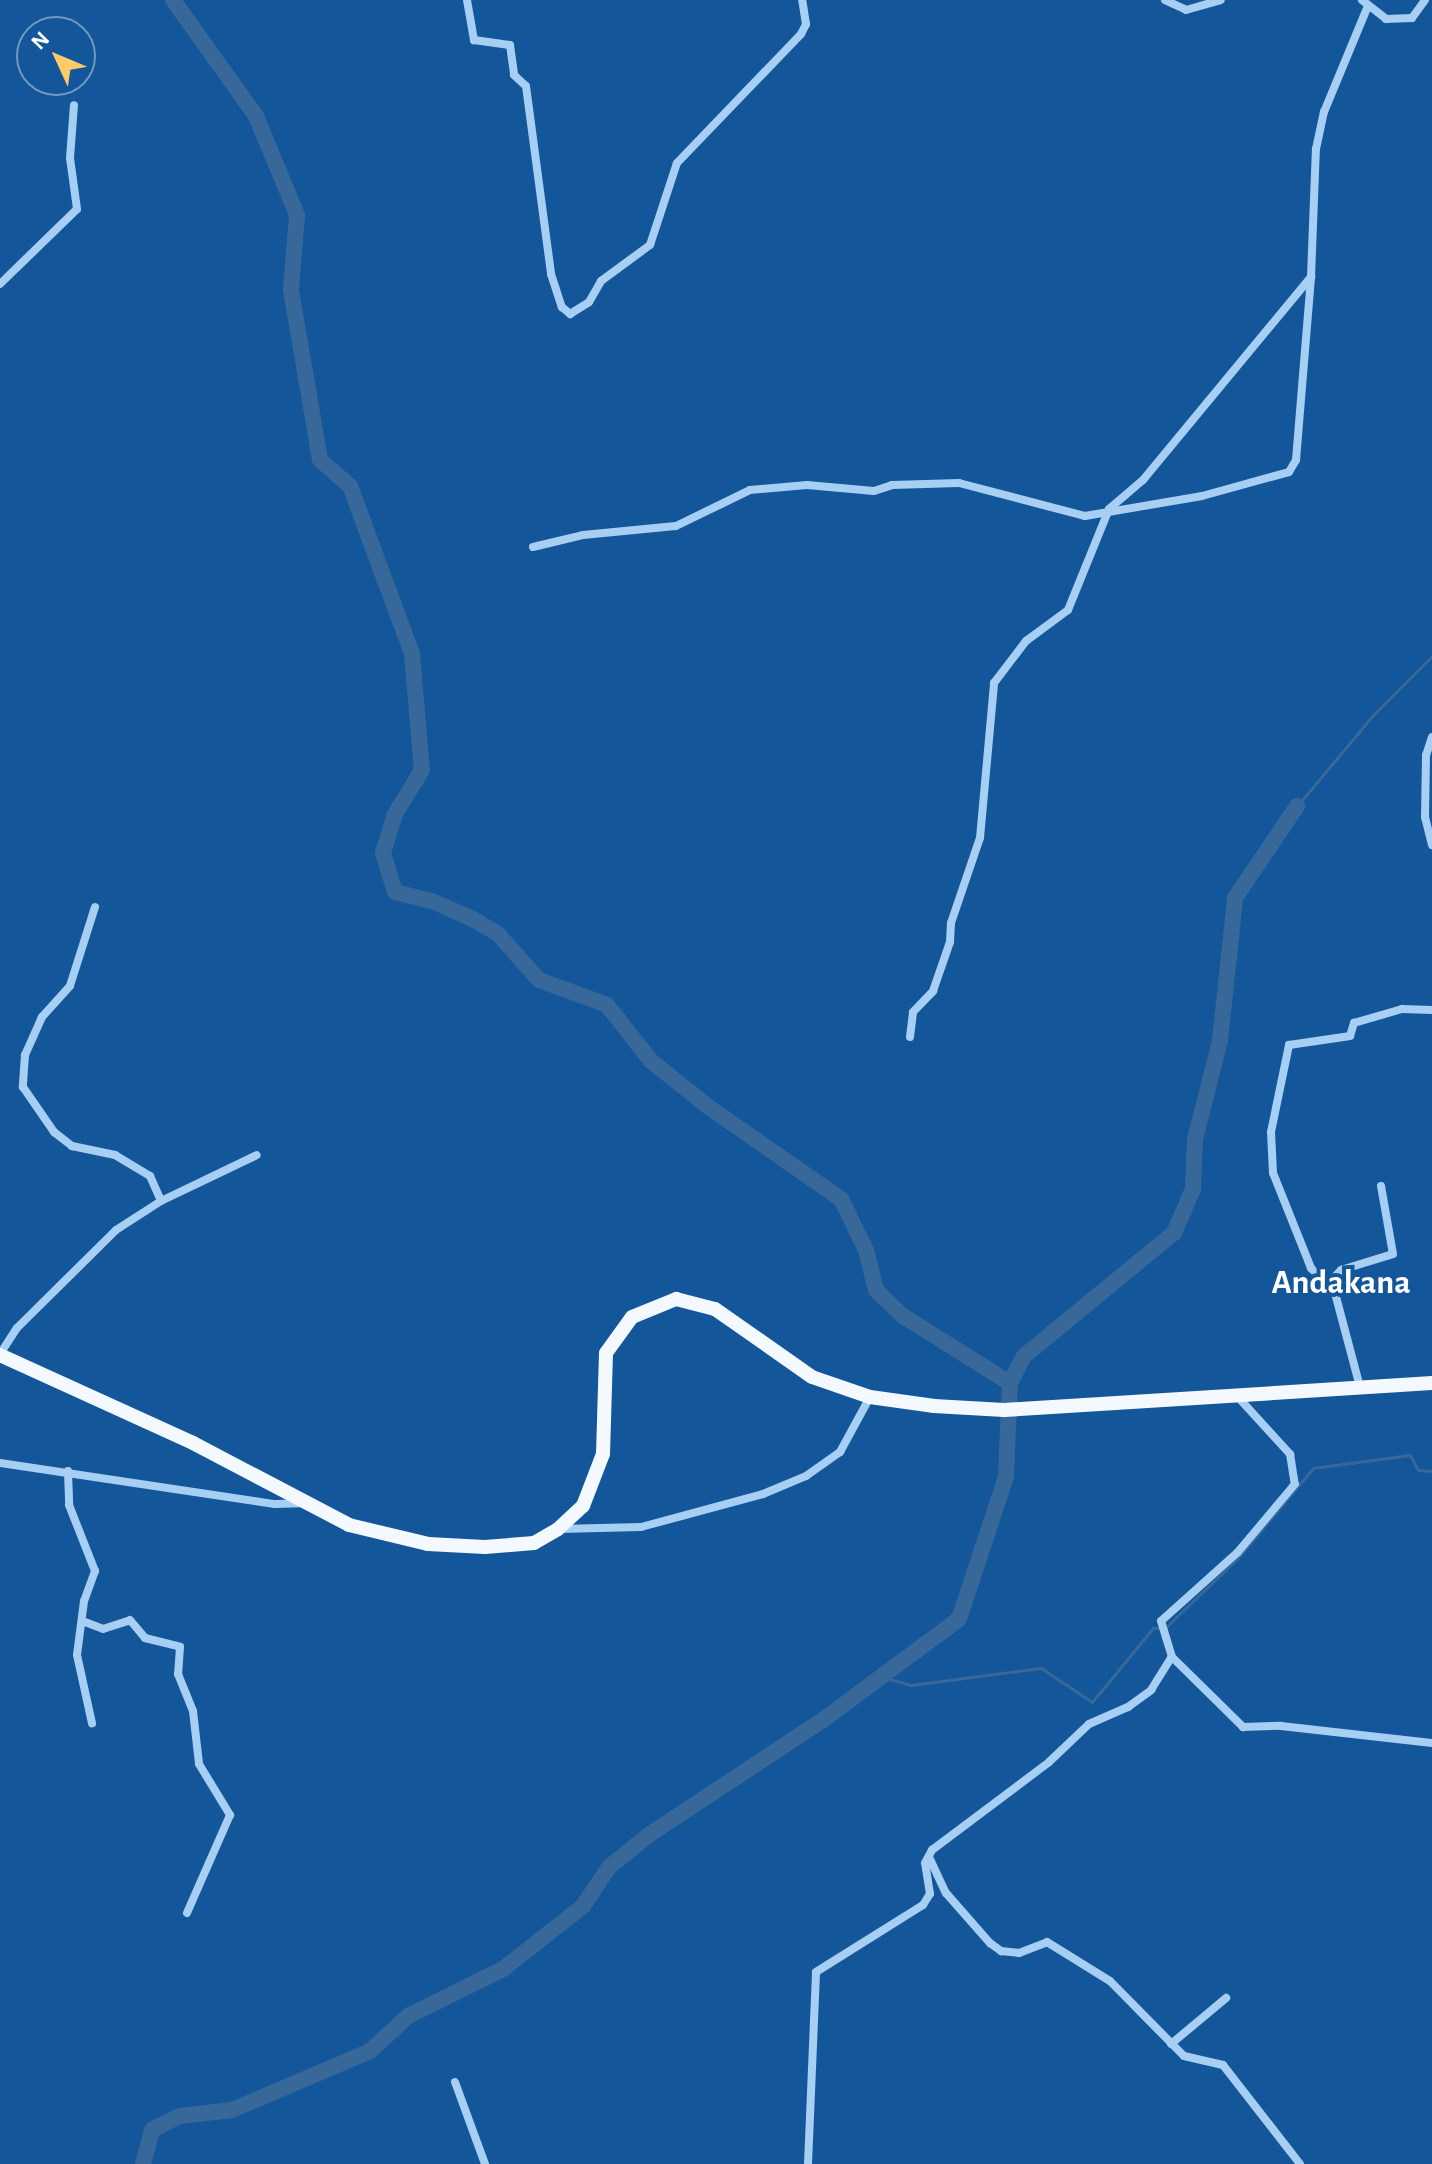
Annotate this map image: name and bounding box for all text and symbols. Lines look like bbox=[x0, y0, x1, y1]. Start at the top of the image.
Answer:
north arrow bbox=[16, 16, 96, 96]
text: N bbox=[27, 28, 53, 54]
district label: Andakana bbox=[1271, 1264, 1411, 1304]

